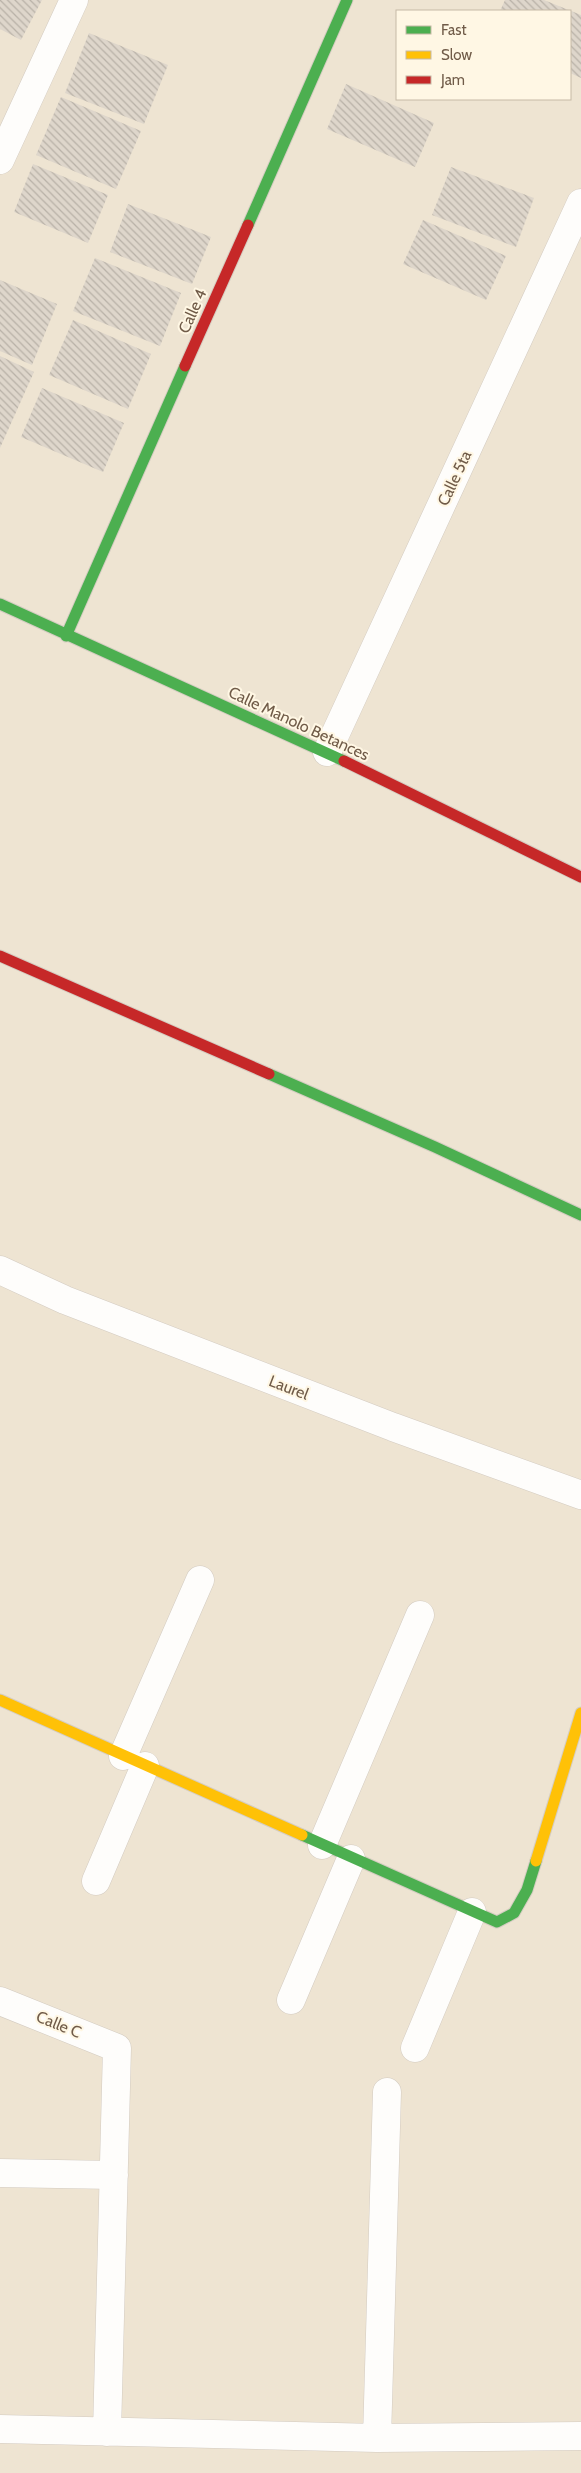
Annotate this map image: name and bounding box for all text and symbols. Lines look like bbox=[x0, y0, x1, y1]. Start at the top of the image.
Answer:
legend bbox=[396, 10, 571, 100]
text: Fast bbox=[441, 21, 466, 39]
text: Slow bbox=[441, 46, 472, 64]
text: Jam bbox=[440, 71, 465, 89]
street label: Calle 4 bbox=[174, 286, 211, 336]
street label: Calle 5ta bbox=[433, 447, 476, 509]
street label: Calle Manolo Betances bbox=[225, 683, 372, 765]
street label: Laurel bbox=[266, 1371, 312, 1404]
street label: Calle C bbox=[34, 2007, 84, 2042]

